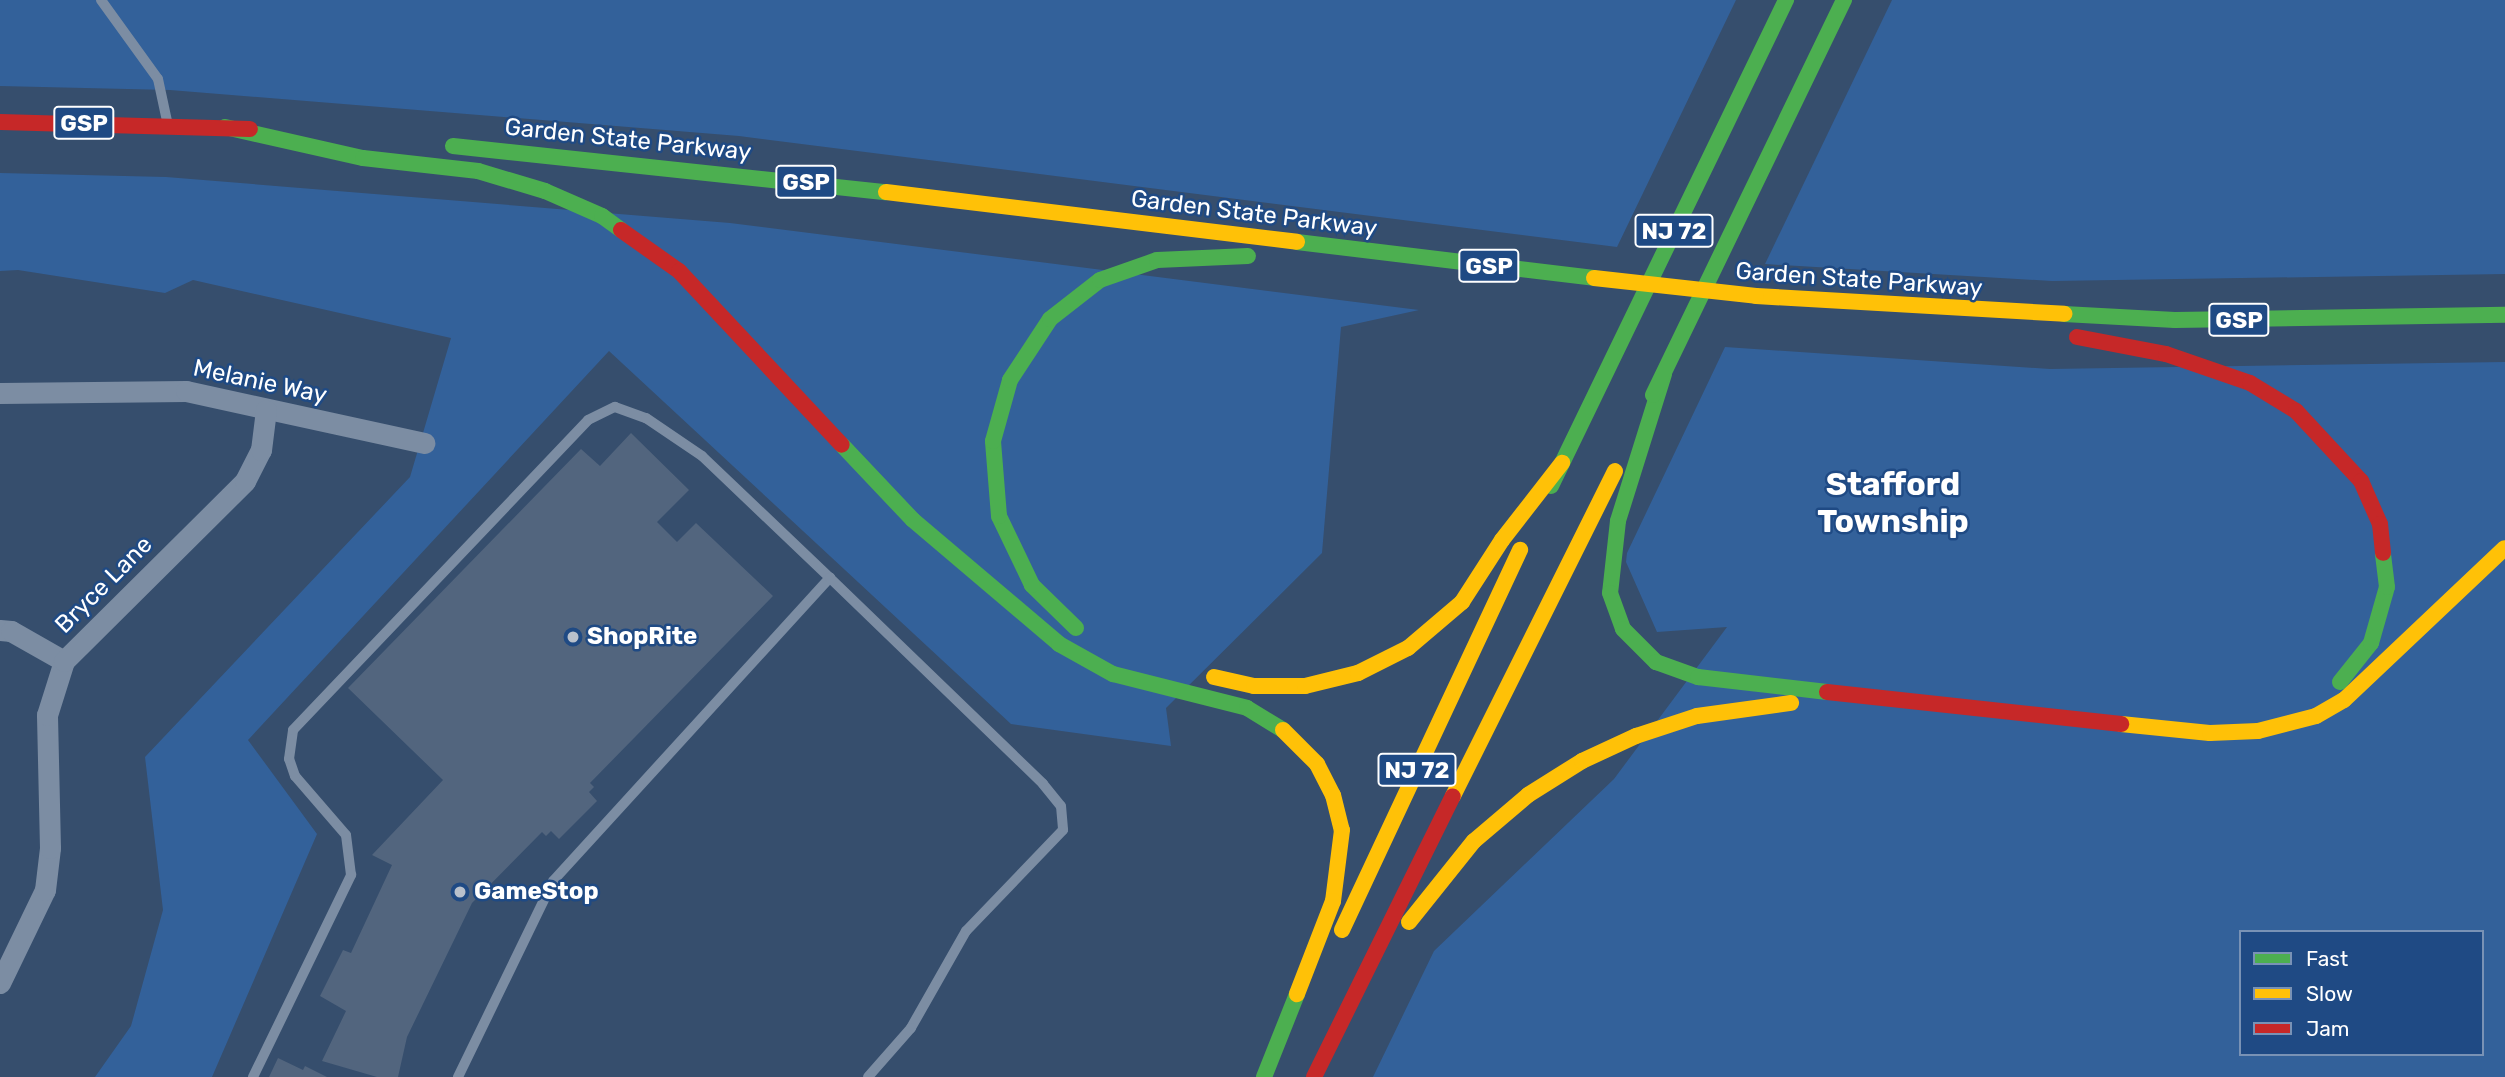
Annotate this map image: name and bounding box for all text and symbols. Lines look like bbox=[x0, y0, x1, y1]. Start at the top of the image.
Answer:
road number: GSP bbox=[52, 104, 116, 142]
street label: Garden State Parkway bbox=[503, 113, 753, 167]
road number: GSP bbox=[774, 162, 838, 202]
street label: Garden State Parkway bbox=[1129, 185, 1379, 243]
road number: NJ 72 bbox=[1634, 212, 1714, 250]
road number: GSP bbox=[1458, 246, 1520, 286]
street label: Garden State Parkway bbox=[1734, 257, 1984, 303]
road number: GSP bbox=[2208, 300, 2270, 340]
street label: Melanie Way bbox=[190, 354, 330, 410]
district label: Stafford Township bbox=[1817, 466, 1969, 541]
street label: Bryce Lane bbox=[50, 531, 158, 639]
place label: ShopRite bbox=[587, 623, 697, 651]
marker: ShopRite bbox=[565, 629, 581, 645]
road number: NJ 72 bbox=[1377, 750, 1457, 790]
place label: GameStop bbox=[474, 878, 599, 906]
marker: GameStop bbox=[452, 884, 468, 900]
legend bbox=[2239, 930, 2484, 1056]
text: Fast bbox=[2306, 946, 2348, 971]
text: Slow bbox=[2306, 981, 2353, 1006]
text: Jam bbox=[2306, 1016, 2350, 1041]

